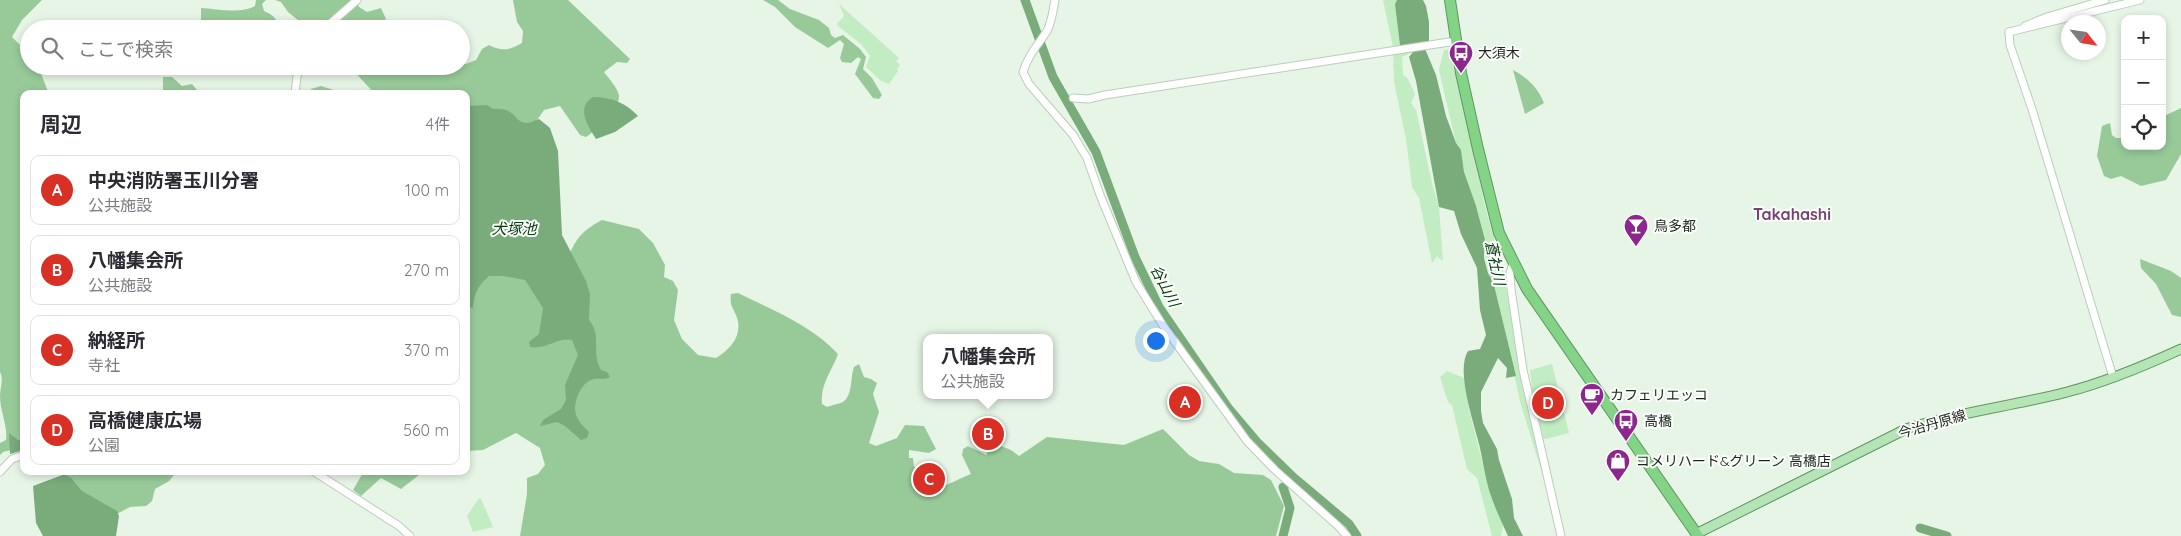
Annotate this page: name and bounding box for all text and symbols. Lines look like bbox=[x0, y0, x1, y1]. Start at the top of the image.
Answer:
north arrow bbox=[2061, 15, 2106, 60]
map controls bbox=[2121, 15, 2166, 150]
button: + bbox=[2121, 15, 2166, 60]
search box bbox=[20, 20, 470, 75]
icon: search bbox=[38, 34, 66, 62]
text: ここで検索 bbox=[78, 37, 173, 61]
bus stop icon: 大須木 bbox=[1448, 40, 1474, 74]
place label: 大須木 bbox=[1478, 44, 1520, 62]
button: − bbox=[2121, 60, 2166, 105]
button: locate bbox=[2121, 105, 2166, 150]
text: 周辺 bbox=[40, 111, 82, 137]
text: 4件 bbox=[426, 114, 450, 134]
text: 中央消防署玉川分署 bbox=[88, 168, 259, 192]
text: A bbox=[52, 180, 62, 200]
text: 100 m bbox=[405, 180, 449, 200]
text: 公共施設 bbox=[88, 195, 152, 215]
district label: Takahashi bbox=[1753, 204, 1831, 224]
bar icon: 鳥多都 bbox=[1623, 213, 1649, 247]
place label: 鳥多都 bbox=[1654, 217, 1696, 235]
water label: 犬塚池 bbox=[491, 219, 538, 238]
water label: 蒼社川 bbox=[1482, 239, 1510, 289]
text: 八幡集会所 bbox=[88, 248, 183, 272]
text: B bbox=[52, 260, 62, 280]
text: 270 m bbox=[404, 260, 449, 280]
water label: 谷山川 bbox=[1146, 261, 1185, 312]
text: 公共施設 bbox=[88, 275, 152, 295]
text: 納経所 bbox=[88, 328, 145, 352]
your location bbox=[1143, 328, 1169, 354]
popup bbox=[923, 334, 1053, 399]
text: C bbox=[52, 340, 62, 360]
text: 370 m bbox=[404, 340, 449, 360]
text: 八幡集会所 bbox=[940, 344, 1036, 368]
text: 寺社 bbox=[88, 355, 120, 375]
text: 公共施設 bbox=[940, 371, 1005, 391]
cafe icon: カフェリエッコ bbox=[1579, 382, 1605, 416]
pin: A bbox=[1169, 383, 1201, 421]
pin: D bbox=[1532, 384, 1564, 422]
place label: カフェリエッコ bbox=[1610, 386, 1708, 404]
street label: 今治丹原線 bbox=[1896, 406, 1968, 442]
text: 高橋健康広場 bbox=[88, 408, 202, 432]
bus stop icon: 高橋 bbox=[1613, 408, 1639, 442]
place label: 高橋 bbox=[1644, 412, 1672, 430]
pin: B bbox=[972, 415, 1004, 453]
text: D bbox=[51, 420, 63, 440]
text: 560 m bbox=[403, 420, 449, 440]
text: 公園 bbox=[88, 435, 120, 455]
shop icon: コメリハード&グリーン 高橋店 bbox=[1605, 448, 1631, 482]
place label: コメリハード&グリーン 高橋店 bbox=[1636, 452, 1831, 470]
pin: C bbox=[913, 460, 945, 498]

